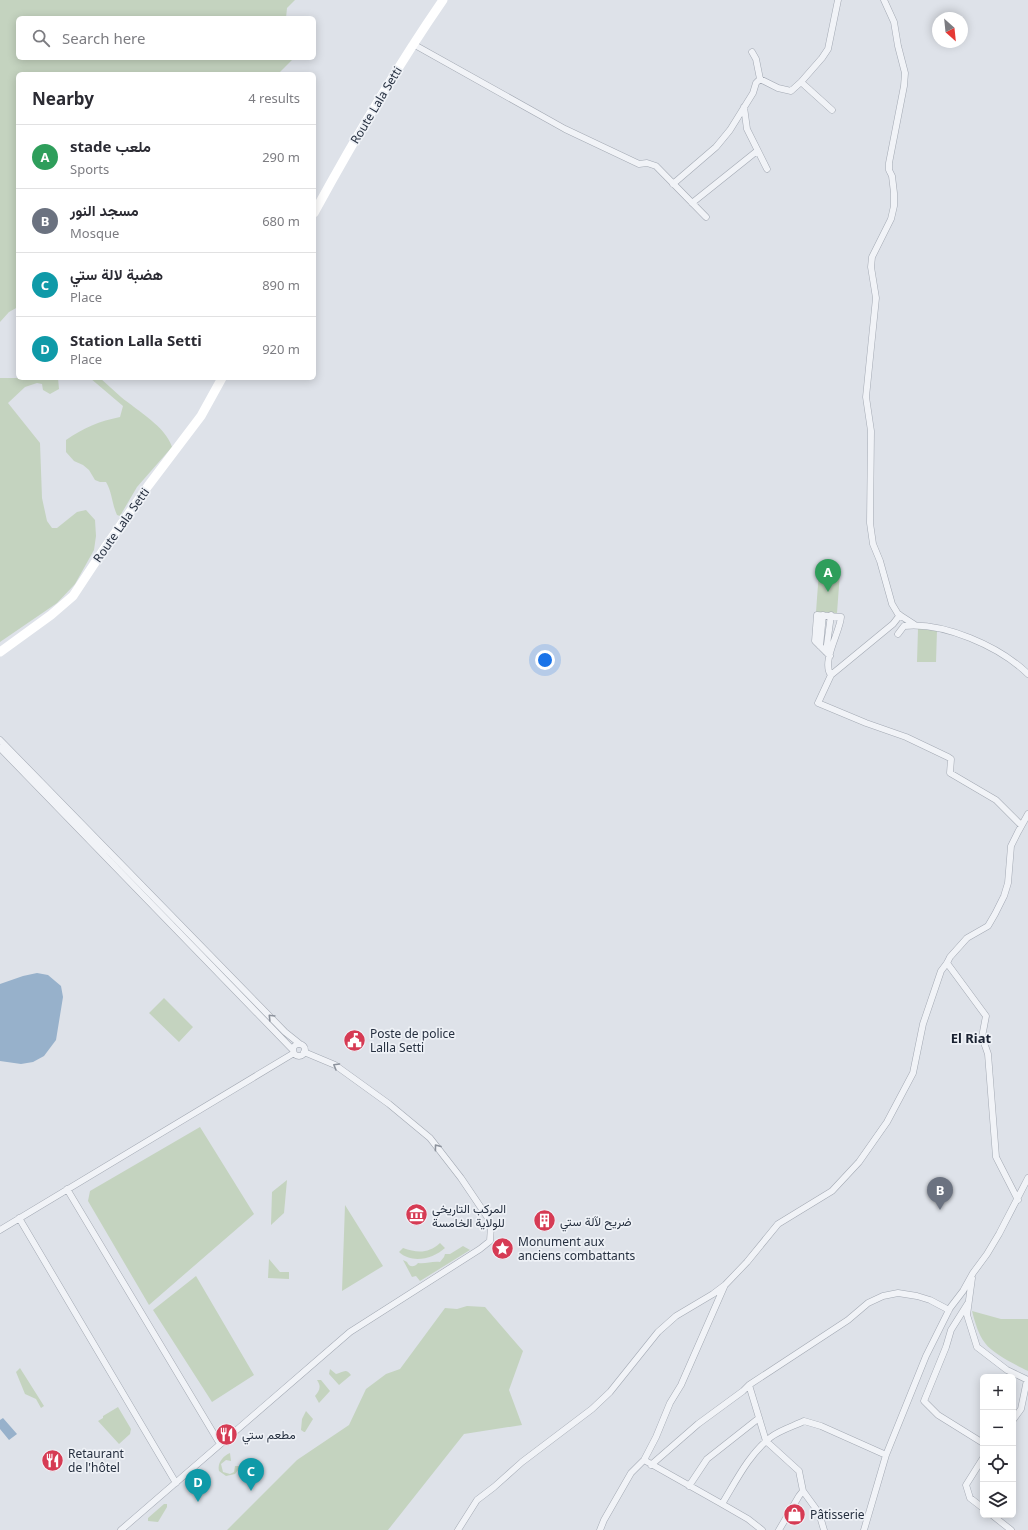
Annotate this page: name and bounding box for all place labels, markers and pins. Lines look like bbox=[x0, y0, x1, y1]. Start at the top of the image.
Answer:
pin: A bbox=[815, 559, 841, 592]
place label: Poste de police Lalla Setti bbox=[370, 1025, 455, 1056]
public building icon: Poste de police Lalla Setti bbox=[341, 1027, 367, 1053]
pin: B bbox=[927, 1177, 953, 1210]
place label: المركب التاريخي للولاية الخامسة bbox=[432, 1200, 506, 1231]
museum icon: المركب التاريخي للولاية الخامسة bbox=[404, 1202, 430, 1228]
building icon: ضريح لآلة ستي bbox=[532, 1208, 558, 1234]
place label: ضريح لآلة ستي bbox=[560, 1213, 632, 1232]
place label: Monument aux anciens combattants bbox=[518, 1233, 636, 1264]
place icon: Monument aux anciens combattants bbox=[489, 1235, 515, 1261]
restaurant icon: مطعم ستي bbox=[214, 1421, 240, 1447]
place label: مطعم ستي bbox=[242, 1426, 296, 1445]
place label: Retaurant de l'hôtel bbox=[68, 1445, 125, 1476]
restaurant icon: Retaurant de l'hôtel bbox=[40, 1447, 66, 1473]
pin: C bbox=[238, 1458, 264, 1491]
pin: D bbox=[185, 1469, 211, 1502]
shop icon: Pâtisserie bbox=[782, 1501, 808, 1527]
place label: Pâtisserie bbox=[810, 1506, 865, 1523]

